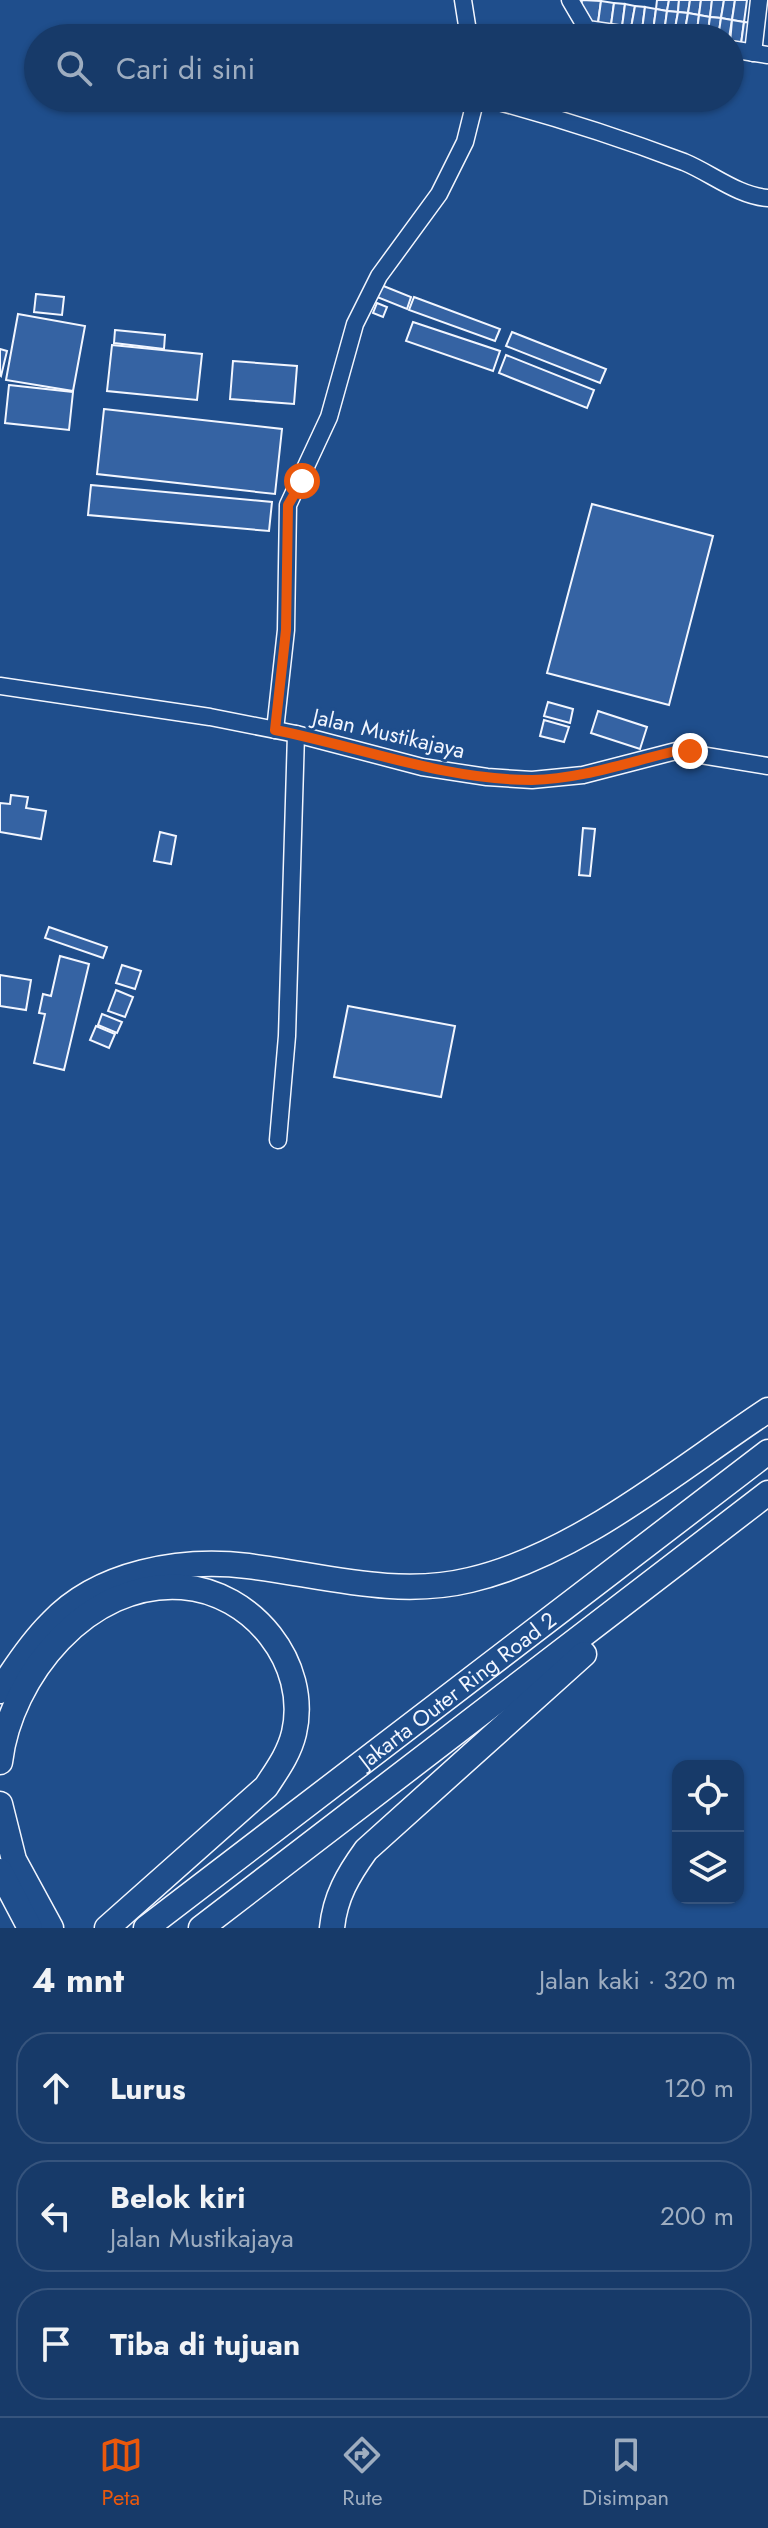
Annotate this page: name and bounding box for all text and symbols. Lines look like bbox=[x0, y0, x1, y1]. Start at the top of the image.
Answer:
search box bbox=[24, 24, 744, 112]
icon: search bbox=[52, 46, 96, 90]
text: Cari di sini bbox=[116, 47, 255, 90]
route start bbox=[284, 463, 320, 499]
street label: Jalan Mustikajaya bbox=[307, 699, 468, 766]
route end bbox=[672, 733, 708, 769]
street label: Jakarta Outer Ring Road 2 bbox=[349, 1604, 563, 1778]
map controls bbox=[672, 1760, 744, 1904]
button: locate bbox=[672, 1760, 744, 1832]
button: layers bbox=[672, 1832, 744, 1904]
text: 4 mnt bbox=[32, 1956, 124, 2005]
text: Jalan kaki · 320 m bbox=[539, 1961, 736, 1999]
icon: ahead bbox=[34, 2066, 78, 2110]
text: Lurus bbox=[110, 2067, 186, 2110]
text: 120 m bbox=[664, 2069, 734, 2107]
text: Belok kiri bbox=[110, 2176, 245, 2219]
icon: left bbox=[34, 2194, 78, 2238]
text: 200 m bbox=[660, 2197, 734, 2235]
text: Jalan Mustikajaya bbox=[110, 2219, 294, 2257]
icon: arrive bbox=[34, 2322, 78, 2366]
text: Tiba di tujuan bbox=[110, 2323, 300, 2366]
tab: Peta bbox=[99, 2433, 143, 2513]
tab: Rute bbox=[340, 2433, 384, 2513]
tab: Disimpan bbox=[582, 2433, 669, 2513]

